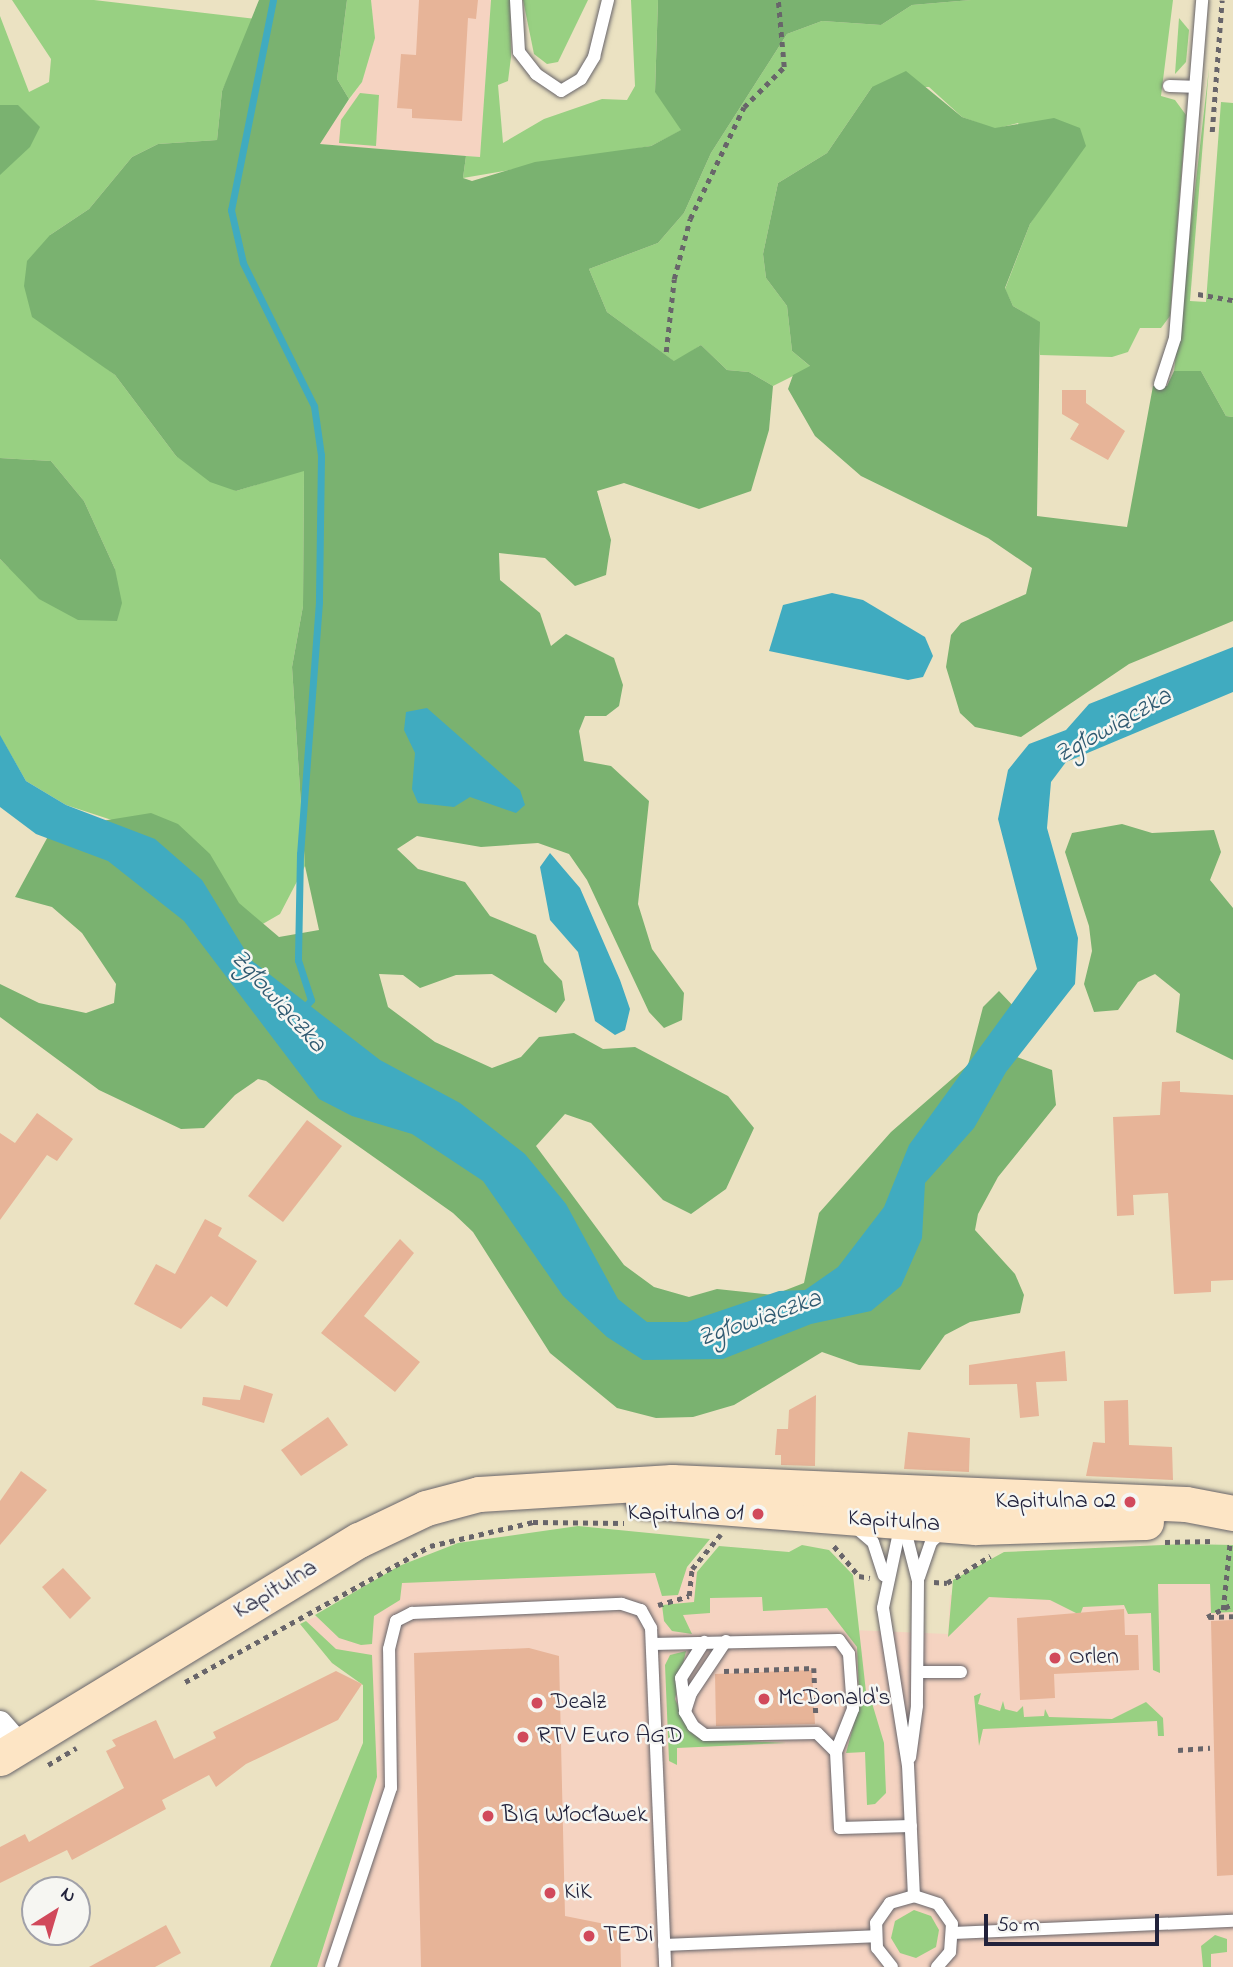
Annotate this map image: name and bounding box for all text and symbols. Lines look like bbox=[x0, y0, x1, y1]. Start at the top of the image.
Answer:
water label: Zgłowiączka bbox=[1050, 682, 1178, 772]
water label: Zgłowiączka bbox=[222, 944, 332, 1060]
water label: Zgłowiączka bbox=[694, 1284, 826, 1356]
place label: Kapitulna 02 bbox=[995, 1488, 1116, 1516]
marker: Kapitulna 02 bbox=[1122, 1494, 1138, 1510]
place label: Kapitulna 01 bbox=[627, 1500, 744, 1528]
street label: Kapitulna bbox=[847, 1504, 941, 1540]
marker: Kapitulna 01 bbox=[750, 1506, 766, 1522]
street label: Kapitulna bbox=[229, 1554, 323, 1626]
place label: Orlen bbox=[1069, 1644, 1119, 1672]
marker: Orlen bbox=[1047, 1650, 1063, 1666]
place label: McDonald's bbox=[778, 1685, 890, 1713]
place label: Dealz bbox=[551, 1689, 606, 1717]
marker: McDonald's bbox=[756, 1691, 772, 1707]
marker: Dealz bbox=[529, 1695, 545, 1711]
place label: RTV Euro AGD bbox=[537, 1723, 683, 1751]
marker: RTV Euro AGD bbox=[515, 1729, 531, 1745]
place label: BIG Włocławek bbox=[502, 1802, 647, 1830]
marker: BIG Włocławek bbox=[480, 1808, 496, 1824]
north arrow bbox=[21, 1876, 91, 1946]
place label: KiK bbox=[564, 1879, 592, 1907]
text: N bbox=[54, 1881, 81, 1910]
marker: KiK bbox=[542, 1885, 558, 1901]
scale bar bbox=[988, 1900, 1163, 1944]
text: 50 m bbox=[997, 1911, 1040, 1941]
place label: TEDi bbox=[603, 1922, 653, 1950]
marker: TEDi bbox=[581, 1928, 597, 1944]

